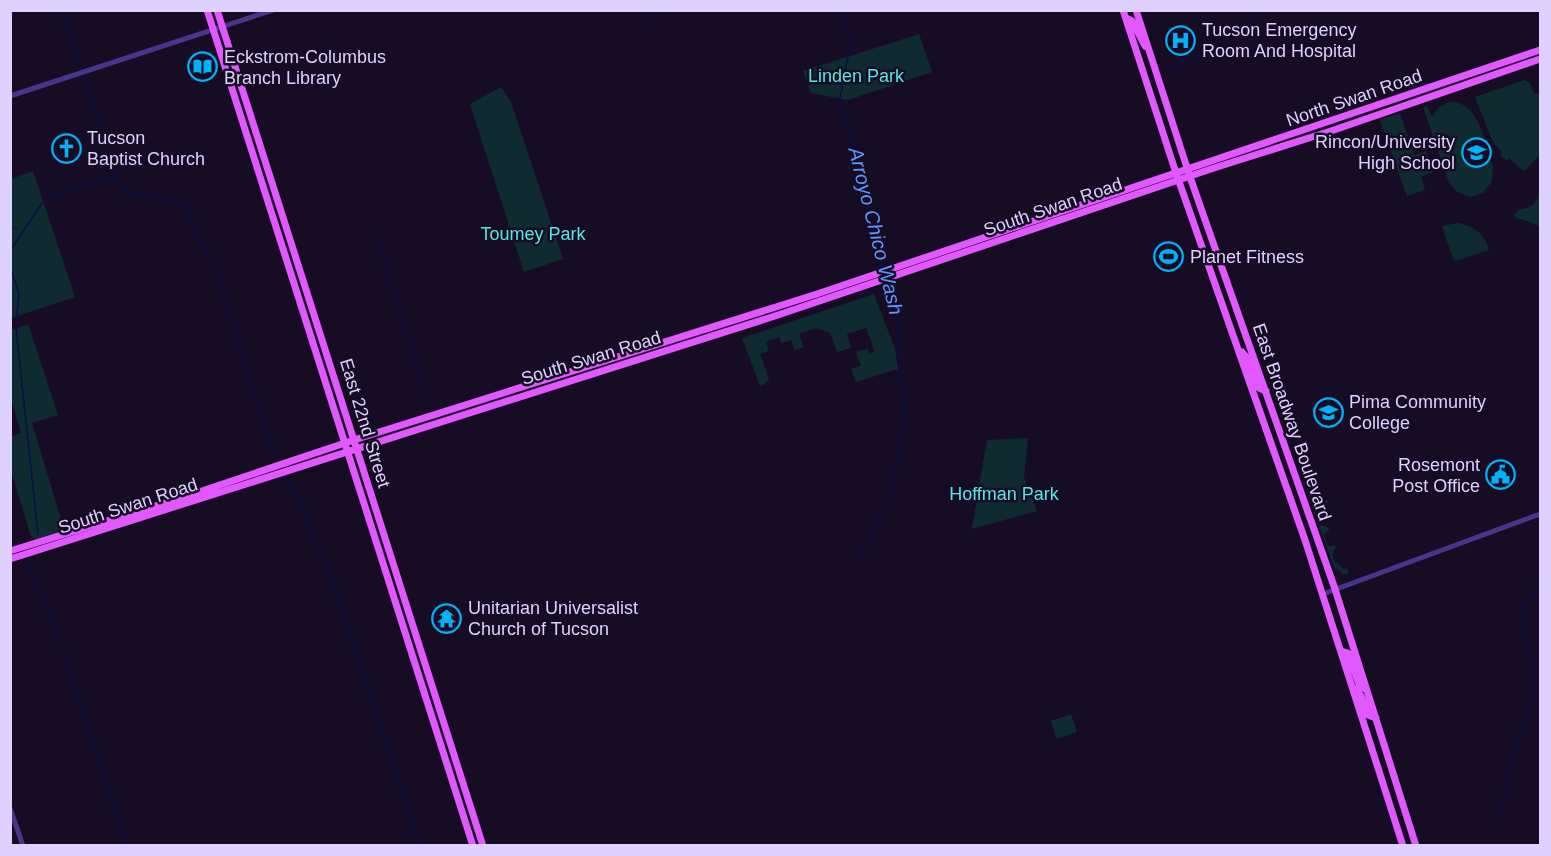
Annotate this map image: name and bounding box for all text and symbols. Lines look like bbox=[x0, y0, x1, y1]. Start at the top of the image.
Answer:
place label: Tucson Emergency Room And Hospital bbox=[1202, 20, 1356, 61]
hospital icon: Tucson Emergency Room And Hospital bbox=[1165, 24, 1197, 56]
place label: Eckstrom-Columbus Branch Library bbox=[224, 47, 386, 88]
library icon: Eckstrom-Columbus Branch Library bbox=[187, 51, 219, 83]
street label: North Swan Road bbox=[1284, 65, 1424, 131]
park label: Linden Park bbox=[808, 66, 905, 86]
place label: Tucson Baptist Church bbox=[87, 128, 205, 169]
church icon: Tucson Baptist Church bbox=[50, 132, 82, 164]
place label: Rincon/University High School bbox=[1315, 132, 1455, 173]
school or university icon: Rincon/University High School bbox=[1460, 136, 1492, 168]
water label: Arroyo Chico Wash bbox=[844, 144, 907, 317]
street label: South Swan Road bbox=[981, 174, 1125, 240]
park label: Toumey Park bbox=[480, 224, 587, 244]
sports icon: Planet Fitness bbox=[1153, 241, 1185, 273]
place label: Planet Fitness bbox=[1190, 247, 1304, 267]
street label: East Broadway Boulevard bbox=[1249, 321, 1335, 523]
street label: South Swan Road bbox=[519, 327, 663, 389]
street label: East 22nd Street bbox=[336, 356, 394, 490]
place label: Pima Community College bbox=[1349, 392, 1486, 433]
school or university icon: Pima Community College bbox=[1312, 396, 1344, 428]
place label: Rosemont Post Office bbox=[1392, 455, 1480, 496]
public building icon: Rosemont Post Office bbox=[1485, 459, 1517, 491]
street label: South Swan Road bbox=[56, 474, 200, 538]
park label: Hoffman Park bbox=[949, 484, 1060, 504]
place label: Unitarian Universalist Church of Tucson bbox=[468, 598, 638, 639]
temple icon: Unitarian Universalist Church of Tucson bbox=[431, 602, 463, 634]

